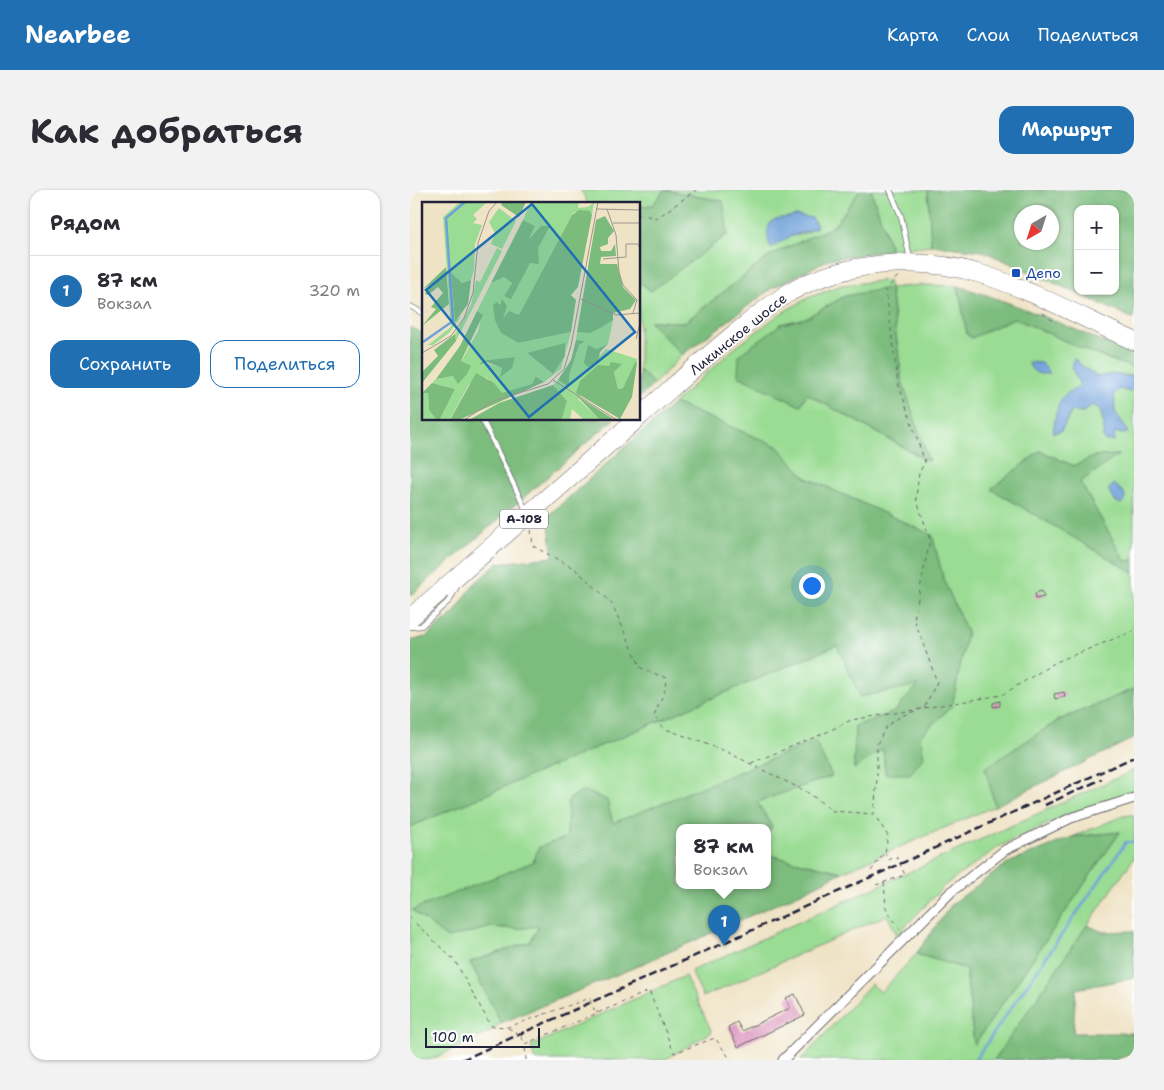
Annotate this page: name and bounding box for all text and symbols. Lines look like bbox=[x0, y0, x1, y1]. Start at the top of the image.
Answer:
text: Nearbee bbox=[25, 19, 131, 51]
text: Карта bbox=[887, 23, 938, 47]
text: Слои bbox=[966, 23, 1010, 47]
text: Поделиться bbox=[1038, 23, 1139, 47]
button: Маршрут bbox=[999, 106, 1134, 154]
text: Как добраться bbox=[30, 107, 303, 154]
inset map bbox=[422, 202, 640, 420]
north arrow bbox=[1014, 205, 1059, 250]
map controls bbox=[1074, 205, 1119, 295]
button: + bbox=[1074, 205, 1119, 250]
text: Рядом bbox=[50, 209, 120, 237]
button: − bbox=[1074, 250, 1119, 295]
place label: Депо bbox=[1026, 264, 1061, 282]
marker: Депо bbox=[1010, 267, 1022, 279]
text: 87 км bbox=[97, 268, 158, 293]
text: 1 bbox=[62, 280, 70, 301]
text: 320 m bbox=[309, 280, 360, 301]
street label: Ликинское шоссе bbox=[686, 289, 790, 379]
text: Вокзал bbox=[97, 293, 152, 314]
button: Сохранить bbox=[50, 340, 200, 388]
button: Поделиться bbox=[210, 340, 360, 388]
road number: А-108 bbox=[500, 510, 548, 528]
your location bbox=[799, 573, 825, 599]
popup bbox=[676, 824, 771, 889]
text: 87 км bbox=[693, 834, 754, 859]
text: Вокзал bbox=[693, 859, 748, 880]
pin: 1 bbox=[708, 905, 740, 946]
scale bar bbox=[425, 1025, 540, 1048]
text: 100 m bbox=[432, 1028, 474, 1046]

